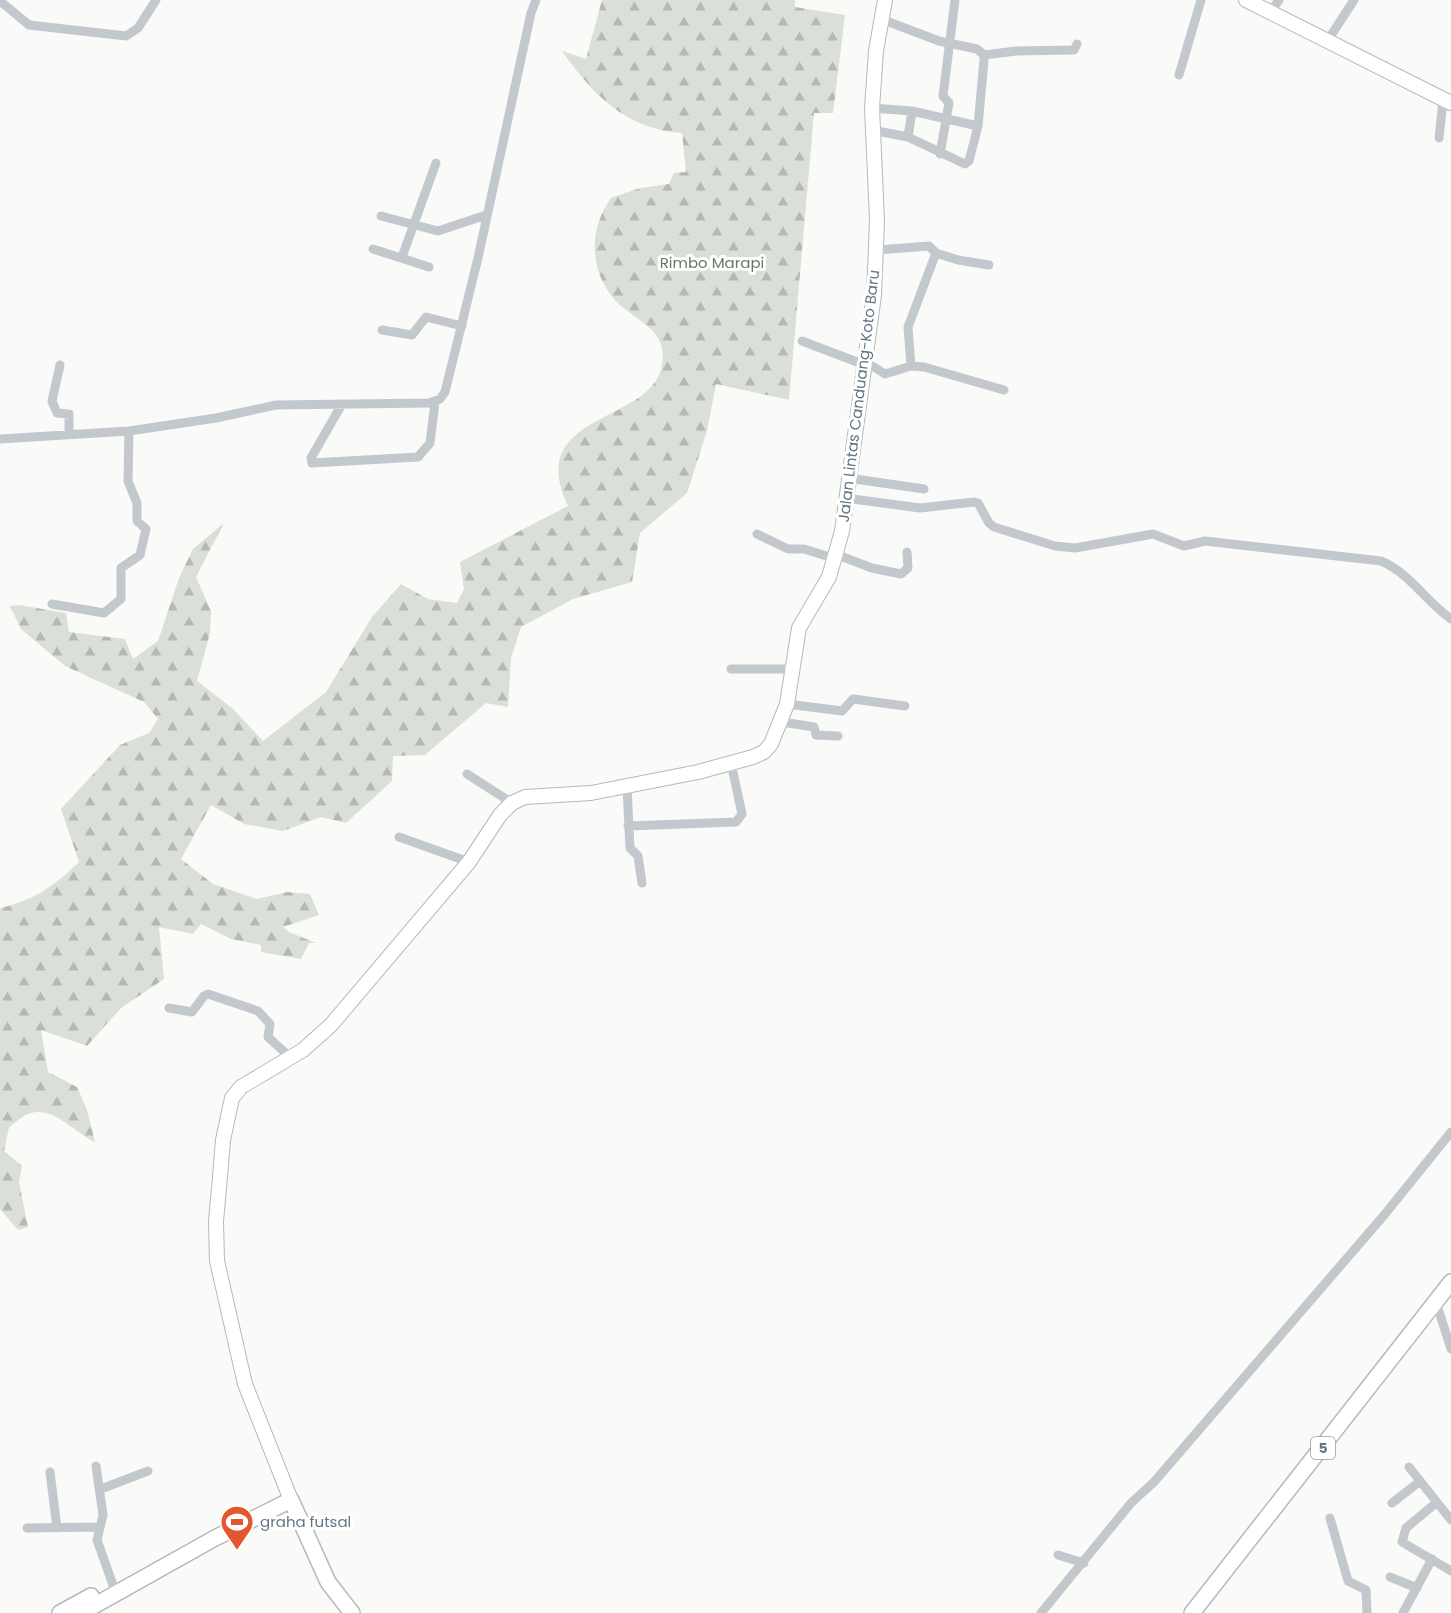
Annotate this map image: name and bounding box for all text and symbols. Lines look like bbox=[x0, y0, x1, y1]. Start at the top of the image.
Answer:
park label: Rimbo Marapi bbox=[660, 252, 764, 273]
street label: Jalan Lintas Canduang-Koto Baru bbox=[833, 269, 884, 523]
road number: 5 bbox=[1311, 1437, 1335, 1459]
sports icon: graha futsal bbox=[219, 1504, 255, 1551]
place label: graha futsal bbox=[260, 1511, 351, 1532]

